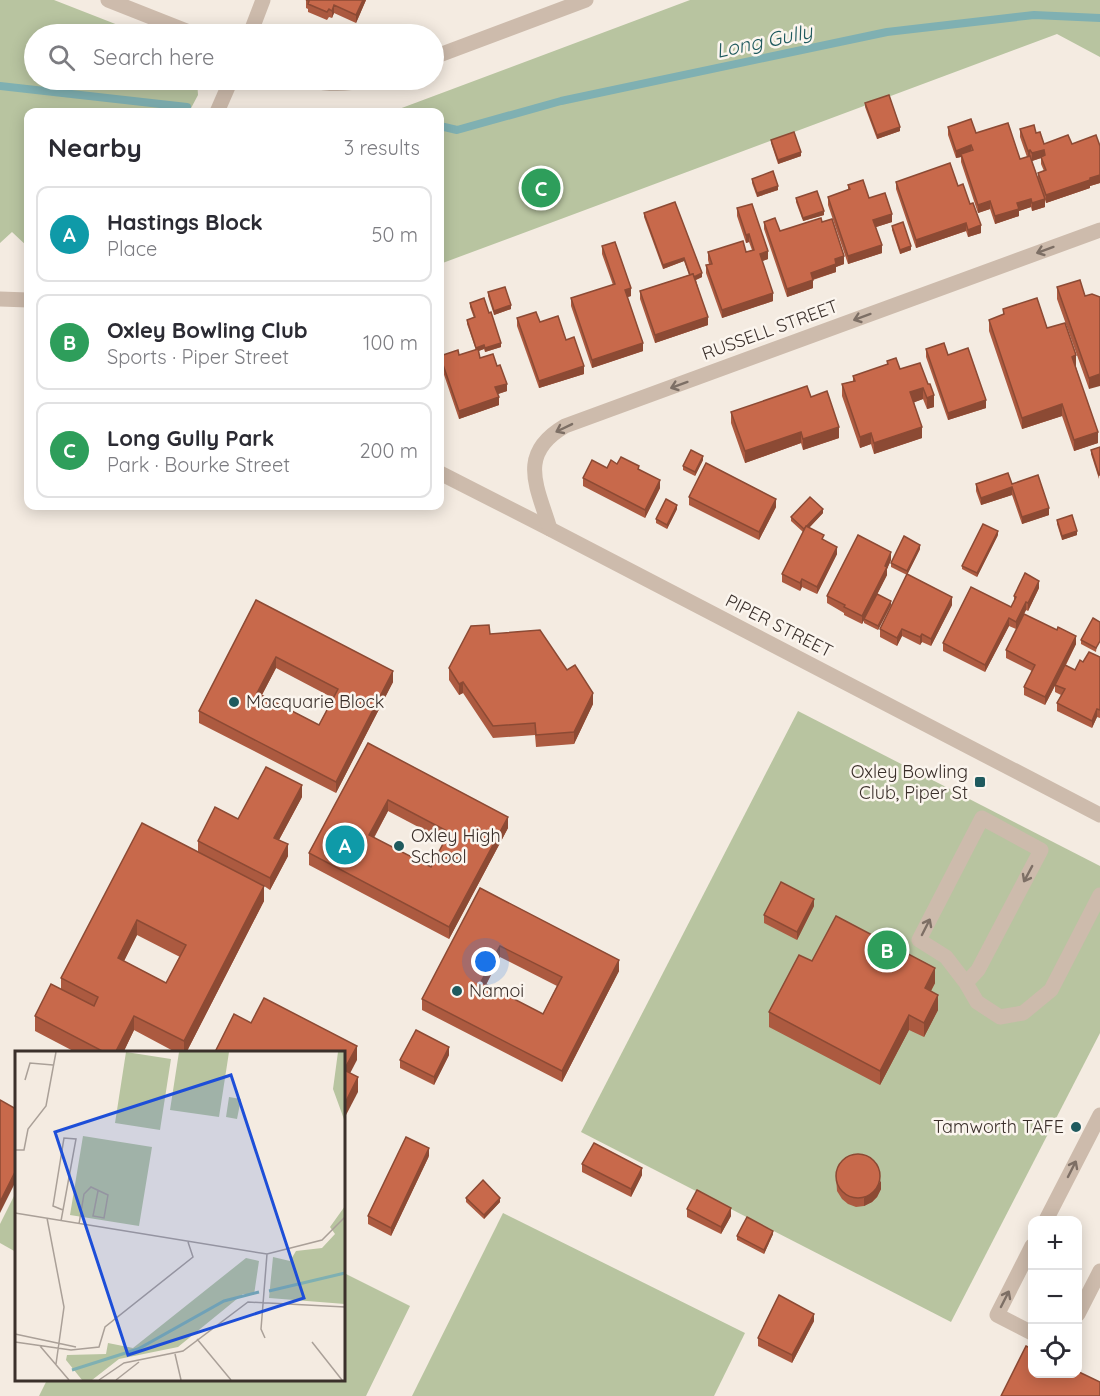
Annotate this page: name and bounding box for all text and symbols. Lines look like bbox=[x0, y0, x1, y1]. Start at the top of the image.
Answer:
water label: Long Gully bbox=[713, 18, 816, 63]
search box bbox=[24, 24, 444, 90]
icon: search bbox=[45, 41, 78, 74]
text: Search here bbox=[93, 43, 214, 71]
text: Nearby bbox=[48, 131, 142, 164]
text: 3 results bbox=[344, 135, 420, 160]
pin: C bbox=[522, 166, 560, 210]
text: Hastings Block bbox=[107, 208, 263, 236]
text: A bbox=[63, 222, 76, 247]
text: 50 m bbox=[372, 222, 418, 247]
text: Place bbox=[107, 236, 157, 261]
one-way arrow bbox=[1036, 245, 1055, 256]
street label: RUSSELL STREET bbox=[698, 294, 841, 365]
one-way arrow bbox=[853, 313, 872, 324]
text: Oxley Bowling Club bbox=[107, 316, 308, 344]
text: B bbox=[63, 330, 76, 355]
text: 100 m bbox=[363, 330, 418, 355]
text: Sports · Piper Street bbox=[107, 344, 289, 369]
one-way arrow bbox=[670, 380, 689, 391]
one-way arrow bbox=[555, 422, 573, 434]
text: Long Gully Park bbox=[107, 424, 274, 452]
text: C bbox=[63, 438, 76, 463]
text: 200 m bbox=[359, 438, 418, 463]
text: Park · Bourke Street bbox=[107, 452, 290, 477]
street label: PIPER STREET bbox=[722, 589, 837, 663]
place label: Macquarie Block bbox=[246, 690, 385, 713]
marker: Macquarie Block bbox=[227, 695, 241, 709]
place label: Oxley Bowling Club, Piper St bbox=[851, 760, 968, 804]
marker: Oxley Bowling Club, Piper St bbox=[973, 775, 987, 789]
pin: A bbox=[326, 822, 364, 868]
place label: Oxley High School bbox=[411, 824, 501, 868]
marker: Oxley High School bbox=[392, 839, 406, 853]
one-way arrow bbox=[1022, 864, 1033, 882]
one-way arrow bbox=[920, 919, 932, 936]
pin: B bbox=[868, 928, 906, 972]
your location bbox=[471, 947, 500, 976]
place label: Namoi bbox=[469, 979, 524, 1002]
marker: Namoi bbox=[450, 984, 464, 998]
inset map bbox=[15, 1051, 345, 1381]
place label: Tamworth TAFE bbox=[933, 1115, 1064, 1138]
marker: Tamworth TAFE bbox=[1069, 1120, 1083, 1134]
one-way arrow bbox=[1067, 1160, 1079, 1178]
map controls bbox=[1028, 1216, 1082, 1378]
button: + bbox=[1028, 1216, 1082, 1270]
button: − bbox=[1028, 1270, 1082, 1324]
one-way arrow bbox=[999, 1291, 1011, 1308]
button: locate bbox=[1028, 1324, 1082, 1378]

